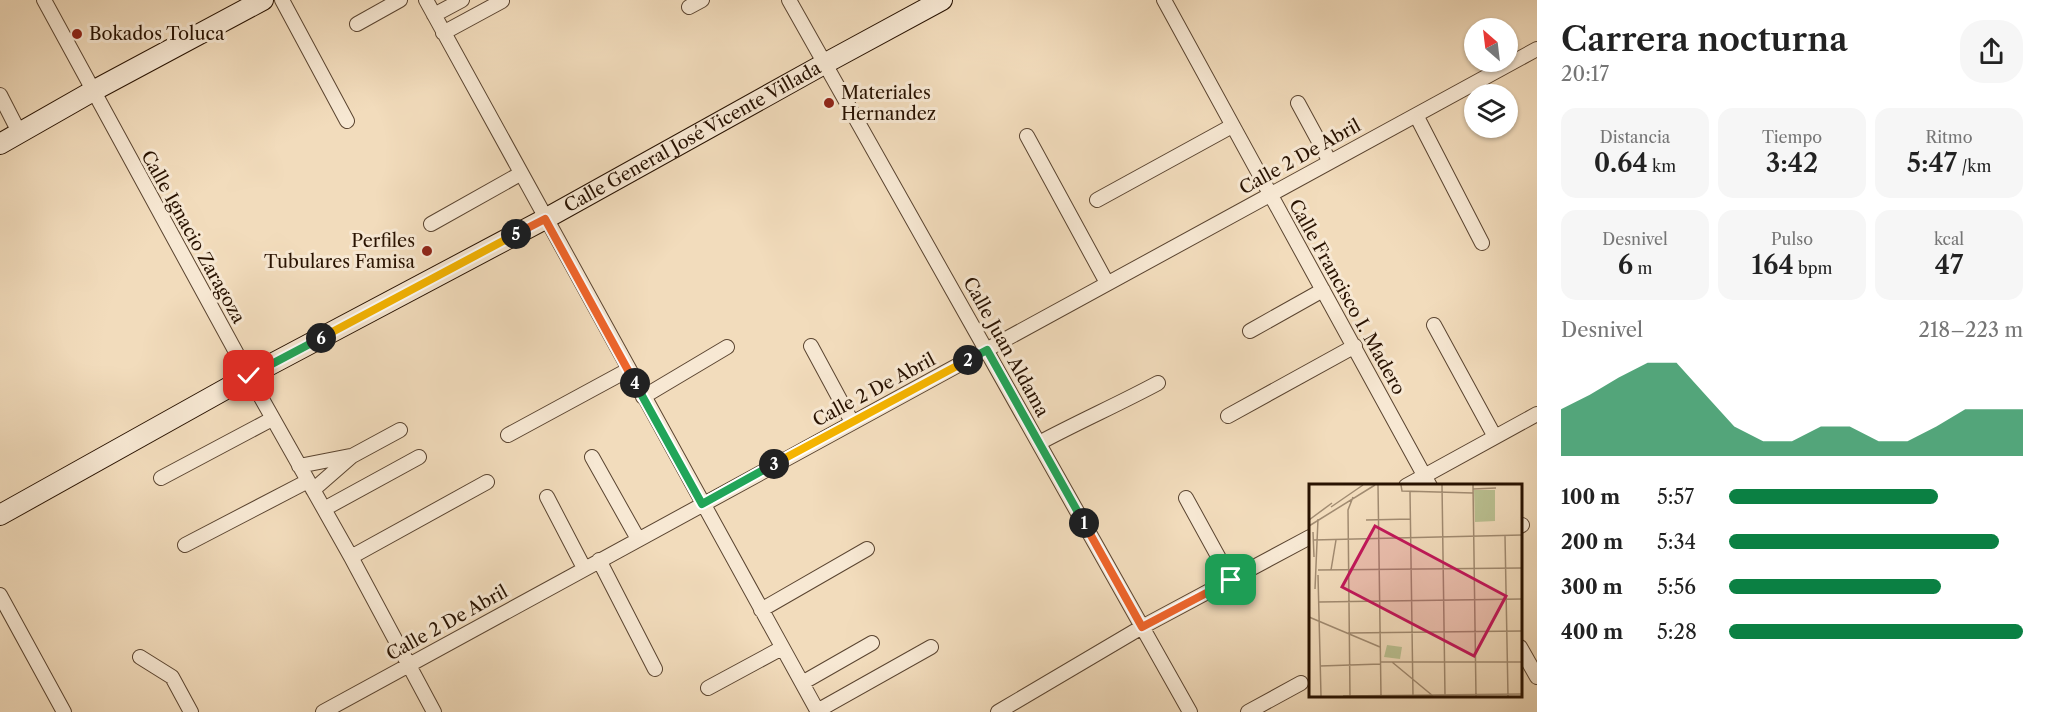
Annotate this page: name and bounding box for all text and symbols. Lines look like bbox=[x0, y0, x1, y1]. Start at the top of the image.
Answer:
north arrow bbox=[1464, 18, 1518, 72]
map controls bbox=[1464, 18, 1518, 138]
text: Carrera nocturna bbox=[1561, 19, 1848, 60]
button: share bbox=[1960, 20, 2023, 83]
place label: Bokados Toluca bbox=[89, 23, 225, 45]
marker: Bokados Toluca bbox=[70, 27, 84, 41]
street label: Calle General José Vicente Villada bbox=[560, 57, 825, 217]
text: 20:17 bbox=[1561, 62, 1609, 86]
place label: Materiales Hernandez bbox=[841, 82, 936, 125]
button: layers bbox=[1464, 84, 1518, 138]
marker: Materiales Hernandez bbox=[822, 96, 836, 110]
street label: Calle 2 De Abril bbox=[1235, 115, 1365, 199]
text: Distancia bbox=[1600, 127, 1670, 147]
text: Tiempo bbox=[1762, 127, 1822, 147]
text: Ritmo bbox=[1926, 127, 1972, 147]
street label: Calle Ignacio Zaragoza bbox=[136, 147, 250, 328]
text: 0.64 bbox=[1594, 147, 1648, 179]
text: 3:42 bbox=[1766, 147, 1818, 179]
text: 5:47 bbox=[1907, 147, 1957, 179]
text: km bbox=[1648, 156, 1676, 176]
text: /km bbox=[1957, 156, 1991, 176]
street label: Calle Francisco I. Madero bbox=[1284, 195, 1410, 399]
pin: 5 bbox=[501, 219, 531, 249]
text: 5 bbox=[512, 224, 520, 244]
text: Desnivel bbox=[1602, 229, 1668, 249]
text: Pulso bbox=[1771, 229, 1813, 249]
text: kcal bbox=[1934, 229, 1964, 249]
place label: Perfiles Tubulares Famisa bbox=[264, 230, 415, 273]
marker: Perfiles Tubulares Famisa bbox=[420, 244, 434, 258]
text: 6 bbox=[1618, 249, 1633, 281]
text: 164 bbox=[1752, 249, 1794, 281]
text: 47 bbox=[1935, 249, 1963, 281]
text: m bbox=[1633, 258, 1652, 278]
text: bpm bbox=[1794, 258, 1832, 278]
street label: Calle Juan Aldama bbox=[958, 273, 1054, 421]
text: Desnivel bbox=[1561, 318, 1643, 342]
text: 218–223 m bbox=[1918, 318, 2023, 342]
pin: 6 bbox=[306, 323, 336, 353]
text: 6 bbox=[316, 328, 326, 348]
pin: 2 bbox=[953, 345, 983, 375]
street label: Calle 2 De Abril bbox=[809, 348, 939, 432]
pin bbox=[223, 350, 274, 401]
text: 2 bbox=[963, 350, 973, 370]
icon: check bbox=[232, 359, 265, 392]
pin: 4 bbox=[620, 368, 650, 398]
text: 4 bbox=[630, 373, 640, 393]
pin: 3 bbox=[759, 449, 789, 479]
text: 3 bbox=[769, 454, 779, 474]
inset map bbox=[1309, 484, 1522, 697]
text: 100 m bbox=[1561, 485, 1620, 509]
text: 5:57 bbox=[1657, 485, 1694, 509]
pin: 1 bbox=[1069, 508, 1099, 538]
text: 1 bbox=[1080, 513, 1088, 533]
text: 200 m bbox=[1561, 530, 1623, 554]
text: 5:34 bbox=[1657, 530, 1696, 554]
pin bbox=[1205, 554, 1256, 605]
icon: arrive bbox=[1214, 563, 1247, 596]
text: 300 m bbox=[1561, 575, 1623, 599]
text: 5:56 bbox=[1657, 575, 1696, 599]
street label: Calle 2 De Abril bbox=[382, 581, 512, 665]
text: 400 m bbox=[1561, 620, 1623, 644]
text: 5:28 bbox=[1657, 620, 1697, 644]

